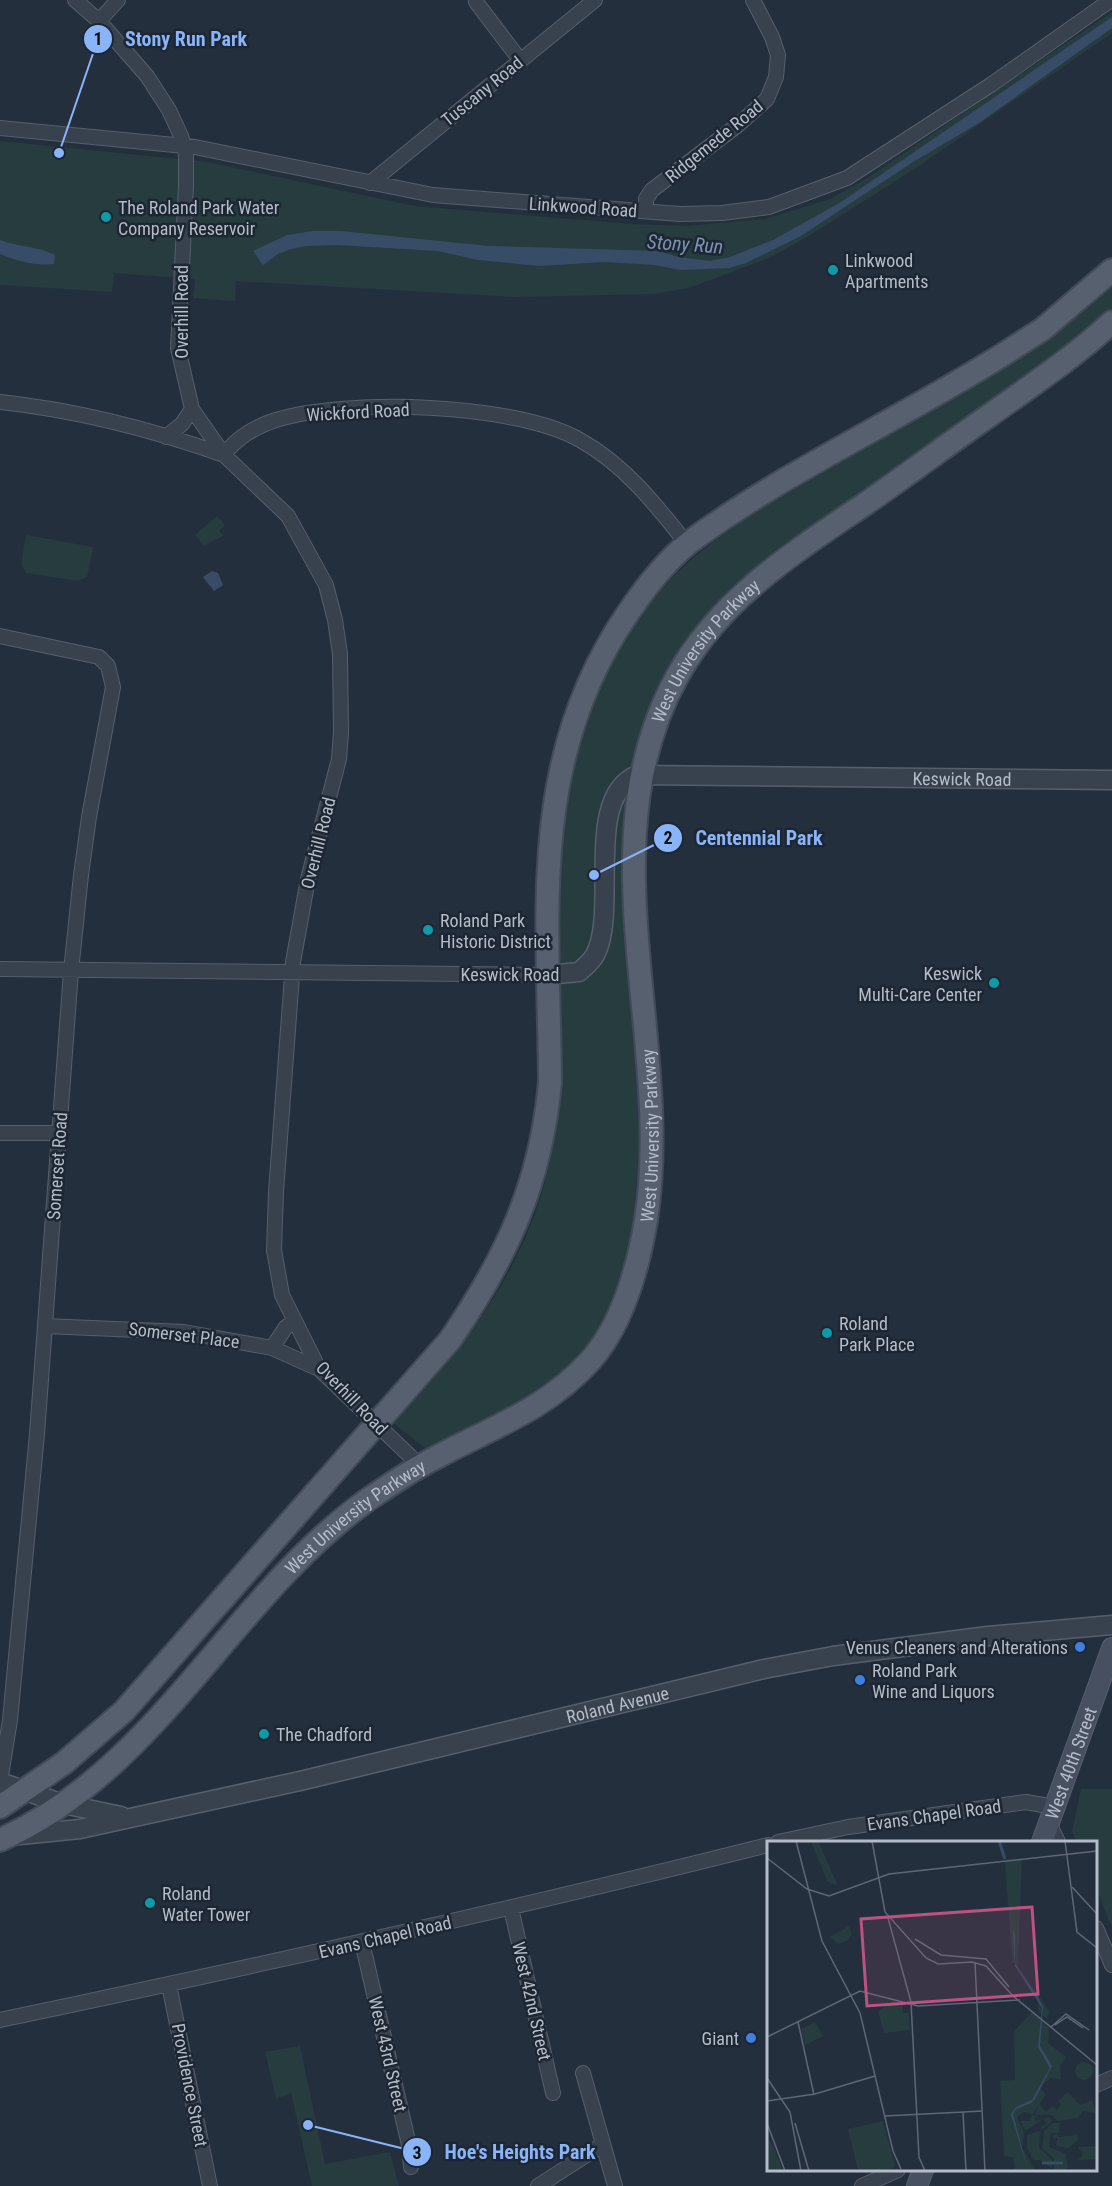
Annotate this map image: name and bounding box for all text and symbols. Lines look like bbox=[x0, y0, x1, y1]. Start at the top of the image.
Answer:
callout: Stony Run Park bbox=[83, 20, 259, 58]
text: Stony Run Park bbox=[125, 27, 248, 51]
text: 1 bbox=[93, 28, 103, 49]
street label: Tuscany Road bbox=[437, 52, 527, 130]
street label: Ridgemede Road bbox=[661, 95, 767, 187]
street label: Linkwood Road bbox=[528, 193, 638, 221]
place label: The Roland Park Water Company Reservoir bbox=[118, 197, 280, 239]
marker: The Roland Park Water Company Reservoir bbox=[99, 210, 113, 224]
water label: Stony Run bbox=[646, 229, 724, 259]
place label: Linkwood Apartments bbox=[845, 250, 928, 292]
marker: Linkwood Apartments bbox=[826, 263, 840, 277]
street label: Overhill Road bbox=[171, 265, 192, 359]
street label: Wickford Road bbox=[306, 399, 410, 425]
street label: West University Parkway bbox=[647, 574, 764, 725]
street label: Keswick Road bbox=[912, 767, 1012, 789]
street label: Overhill Road bbox=[296, 795, 340, 891]
callout: Centennial Park bbox=[653, 819, 834, 857]
text: Centennial Park bbox=[695, 826, 823, 850]
text: 2 bbox=[663, 827, 673, 848]
place label: Roland Park Historic District bbox=[440, 910, 551, 952]
marker: Roland Park Historic District bbox=[421, 923, 435, 937]
place label: Keswick Multi-Care Center bbox=[858, 963, 983, 1005]
street label: Keswick Road bbox=[461, 964, 559, 985]
marker: Keswick Multi-Care Center bbox=[987, 976, 1001, 990]
street label: West University Parkway bbox=[635, 1048, 662, 1223]
street label: Somerset Road bbox=[43, 1111, 71, 1221]
place label: Roland Park Place bbox=[839, 1313, 915, 1355]
street label: Somerset Place bbox=[127, 1318, 241, 1352]
marker: Roland Park Place bbox=[820, 1326, 834, 1340]
street label: Overhill Road bbox=[312, 1357, 392, 1439]
street label: West University Parkway bbox=[280, 1455, 429, 1578]
place label: Venus Cleaners and Alterations bbox=[846, 1637, 1068, 1658]
marker: Venus Cleaners and Alterations bbox=[1073, 1640, 1087, 1654]
place label: Roland Park Wine and Liquors bbox=[872, 1660, 995, 1702]
marker: Roland Park Wine and Liquors bbox=[853, 1673, 867, 1687]
street label: Roland Avenue bbox=[564, 1682, 671, 1727]
street label: West 40th Street bbox=[1041, 1704, 1100, 1822]
place label: The Chadford bbox=[276, 1724, 372, 1745]
marker: The Chadford bbox=[257, 1727, 271, 1741]
street label: Evans Chapel Road bbox=[866, 1795, 1002, 1835]
inset map bbox=[767, 1841, 1097, 2171]
place label: Roland Water Tower bbox=[162, 1883, 251, 1925]
marker: Roland Water Tower bbox=[143, 1896, 157, 1910]
street label: Evans Chapel Road bbox=[317, 1912, 453, 1962]
street label: West 42nd Street bbox=[508, 1940, 556, 2062]
street label: West 43rd Street bbox=[365, 1994, 411, 2114]
street label: Providence Street bbox=[168, 2022, 212, 2148]
place label: Giant bbox=[702, 2028, 739, 2049]
marker: Giant bbox=[744, 2031, 758, 2045]
callout: Hoe's Heights Park bbox=[402, 2133, 607, 2171]
text: Hoe's Heights Park bbox=[444, 2140, 596, 2164]
text: 3 bbox=[412, 2142, 422, 2163]

